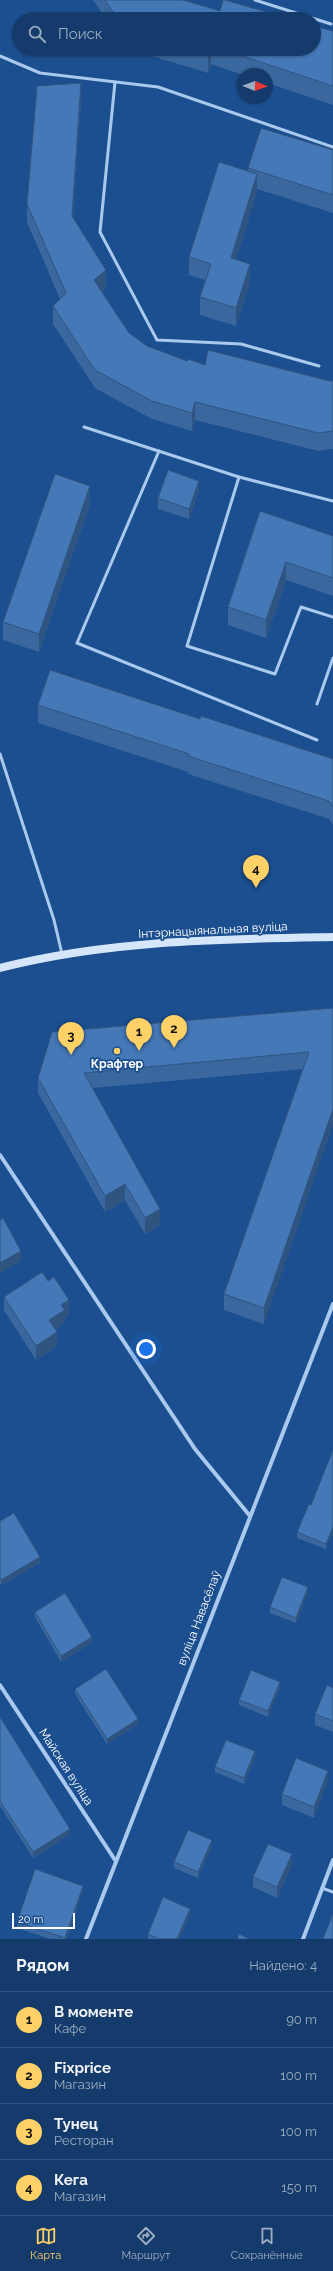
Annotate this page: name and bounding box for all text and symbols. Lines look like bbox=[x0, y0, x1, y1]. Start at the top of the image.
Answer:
search box bbox=[12, 12, 321, 56]
icon: search bbox=[26, 23, 48, 45]
text: Поиск bbox=[58, 25, 103, 43]
north arrow bbox=[237, 68, 273, 104]
pin: 4 bbox=[243, 855, 269, 888]
street label: Інтэрнацыянальная вуліца bbox=[138, 919, 288, 941]
pin: 2 bbox=[161, 1015, 187, 1048]
pin: 1 bbox=[126, 1018, 152, 1051]
pin: 3 bbox=[58, 1022, 84, 1055]
marker: Крафтер bbox=[112, 1046, 122, 1056]
place label: Крафтер bbox=[91, 1057, 144, 1071]
your location bbox=[136, 1339, 156, 1359]
street label: вуліца Навасёлаў bbox=[174, 1568, 224, 1667]
street label: Майская вуліца bbox=[36, 1726, 96, 1808]
scale bar bbox=[12, 1911, 75, 1930]
text: 20 m bbox=[18, 1913, 43, 1926]
text: Рядом bbox=[16, 1955, 69, 1975]
text: Найдено: 4 bbox=[249, 1958, 317, 1973]
text: В моменте bbox=[54, 2003, 133, 2021]
text: 1 bbox=[26, 2012, 32, 2027]
text: 90 m bbox=[286, 2012, 317, 2027]
text: Кафе bbox=[54, 2021, 86, 2036]
text: Fixprice bbox=[54, 2059, 111, 2077]
text: 2 bbox=[25, 2068, 33, 2083]
text: 100 m bbox=[280, 2068, 317, 2083]
text: Магазин bbox=[54, 2077, 106, 2092]
text: Тунец bbox=[54, 2115, 98, 2133]
text: 3 bbox=[25, 2124, 33, 2139]
text: 100 m bbox=[280, 2124, 317, 2139]
text: Ресторан bbox=[54, 2133, 113, 2148]
text: Кега bbox=[54, 2171, 88, 2189]
text: 4 bbox=[25, 2180, 33, 2195]
text: 150 m bbox=[281, 2180, 317, 2195]
text: Магазин bbox=[54, 2189, 106, 2204]
tab: Карта bbox=[30, 2225, 61, 2262]
tab: Маршрут bbox=[121, 2225, 170, 2262]
tab: Сохранённые bbox=[231, 2225, 303, 2262]

